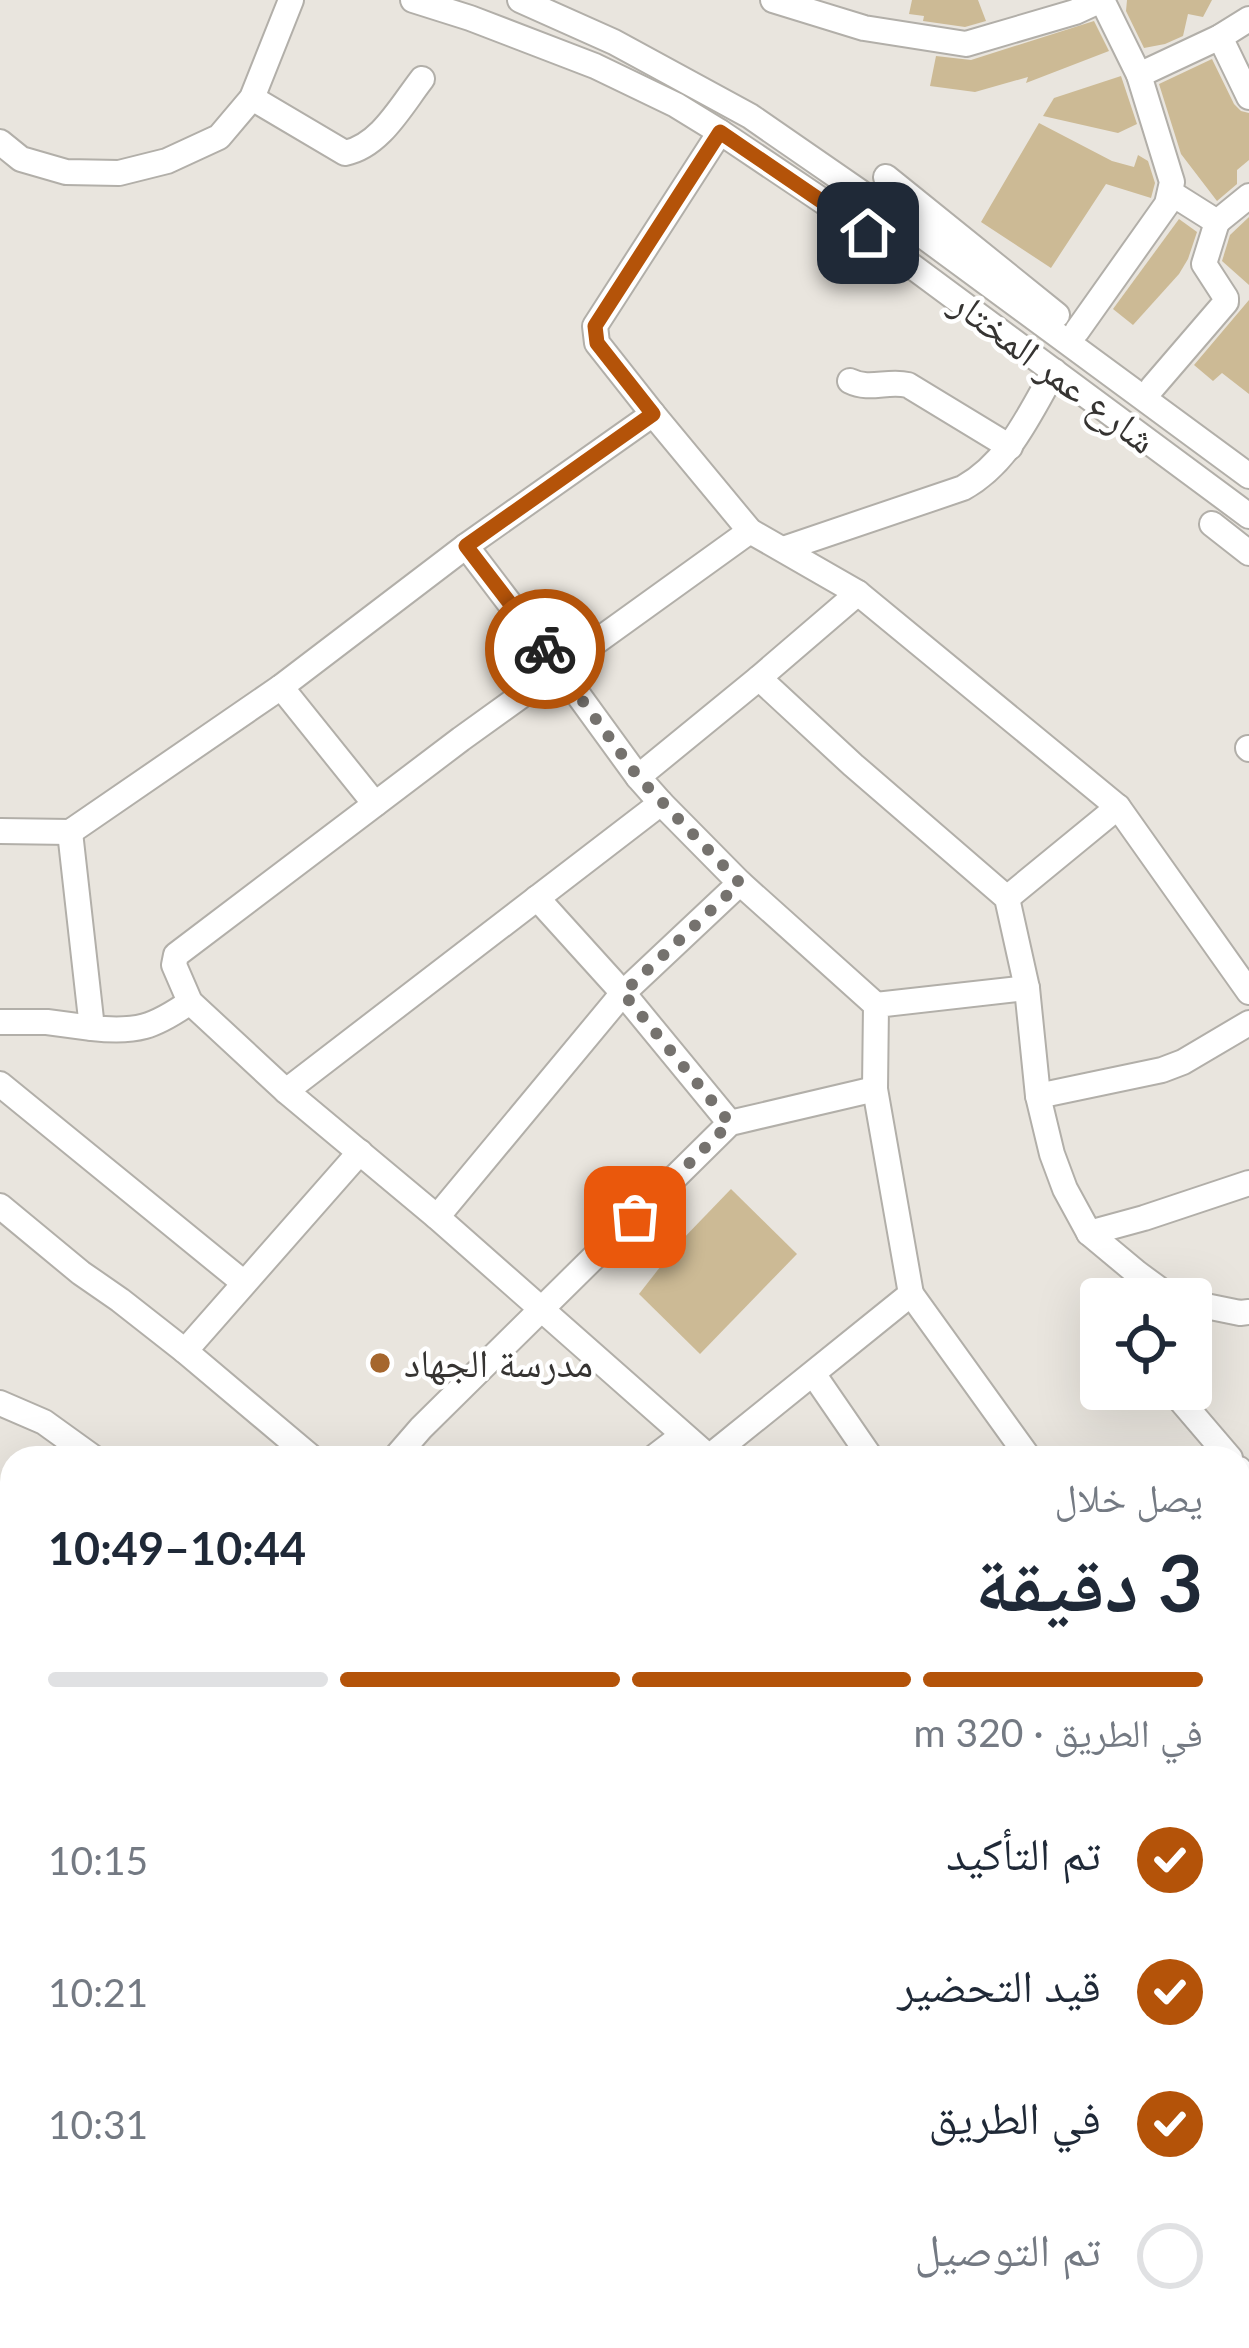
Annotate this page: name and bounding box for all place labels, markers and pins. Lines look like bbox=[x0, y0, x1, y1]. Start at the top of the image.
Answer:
pin bbox=[817, 182, 919, 284]
pin bbox=[584, 1166, 686, 1268]
place label: مدرسة الجهاد bbox=[404, 1339, 593, 1385]
marker: مدرسة الجهاد bbox=[367, 1350, 393, 1376]

